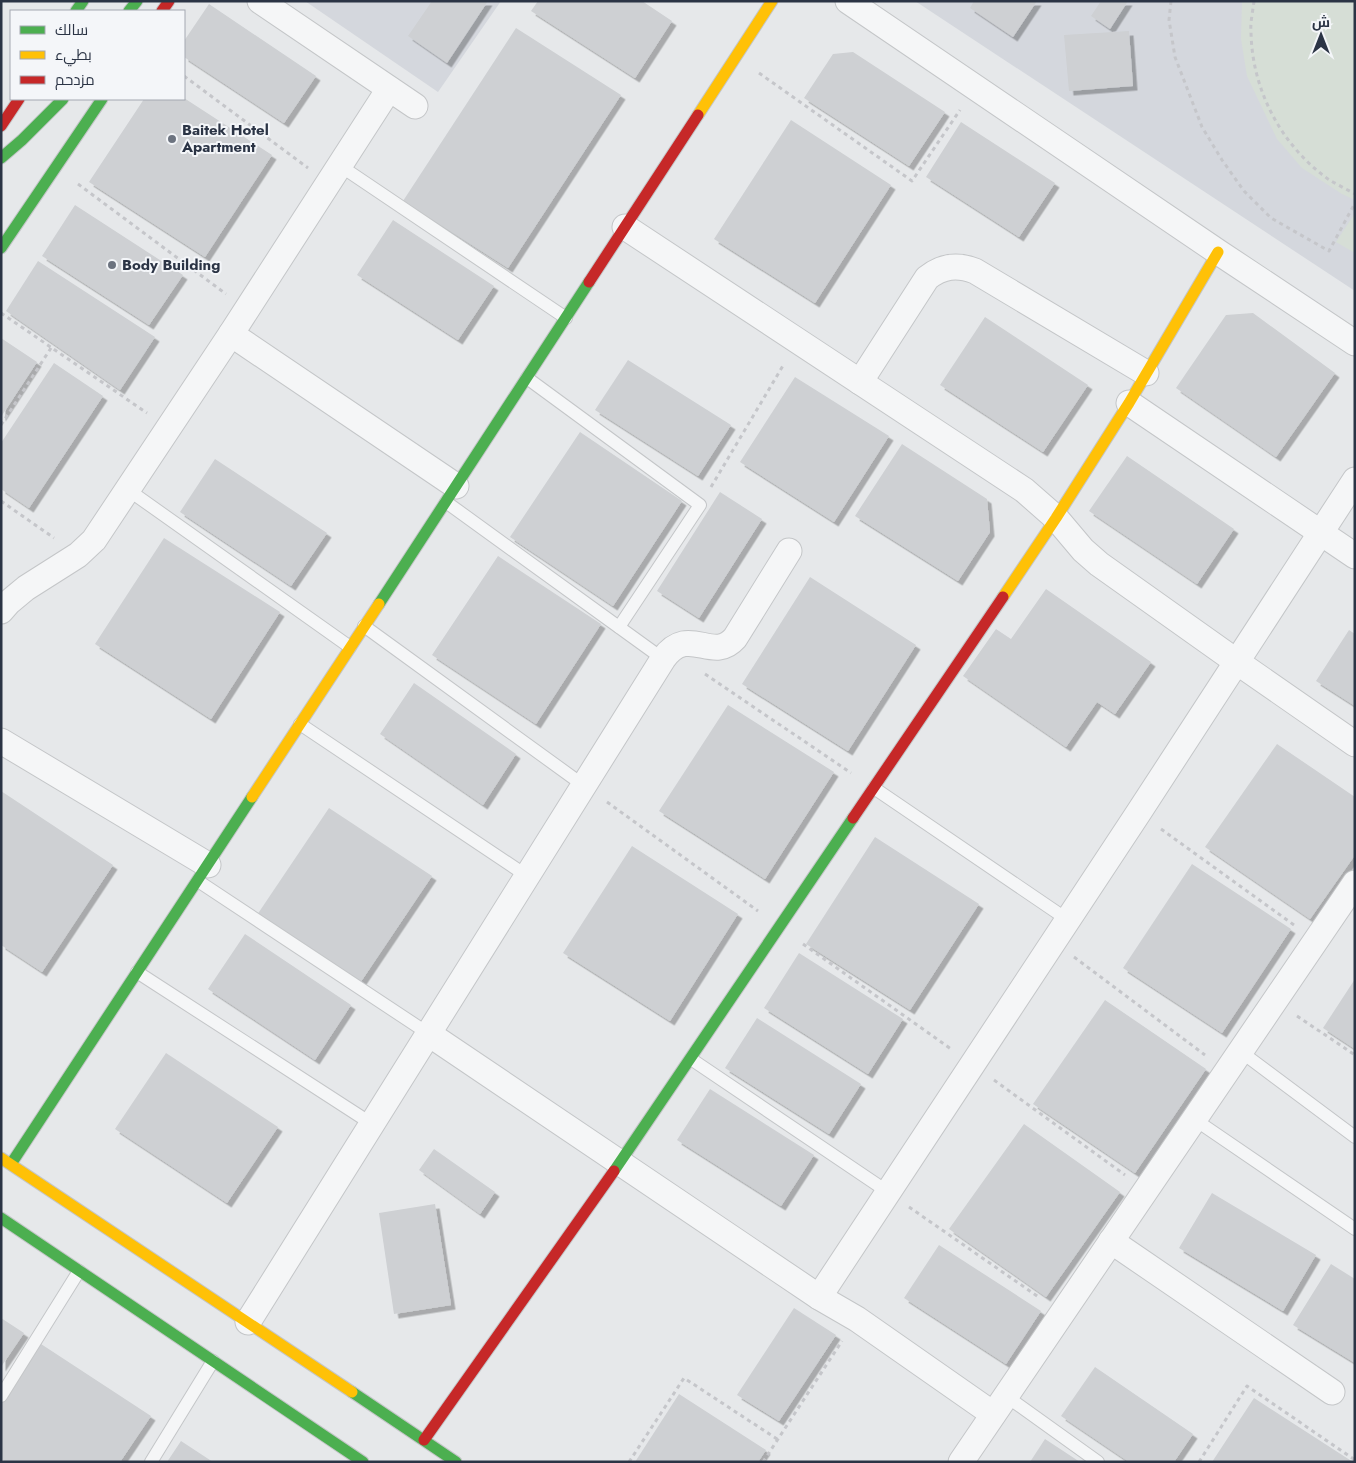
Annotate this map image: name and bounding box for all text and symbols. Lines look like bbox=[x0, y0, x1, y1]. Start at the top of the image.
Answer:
legend bbox=[10, 10, 185, 100]
north arrow bbox=[1296, 10, 1346, 60]
text: ش bbox=[1312, 12, 1330, 32]
text: سالك bbox=[55, 19, 88, 41]
text: بطيء bbox=[55, 44, 92, 67]
text: مزدحم bbox=[55, 69, 95, 91]
place label: Baitek Hotel Apartment bbox=[181, 119, 269, 158]
marker: Baitek Hotel Apartment bbox=[166, 133, 178, 145]
place label: Body Building bbox=[122, 254, 220, 276]
marker: Body Building bbox=[106, 259, 118, 271]

